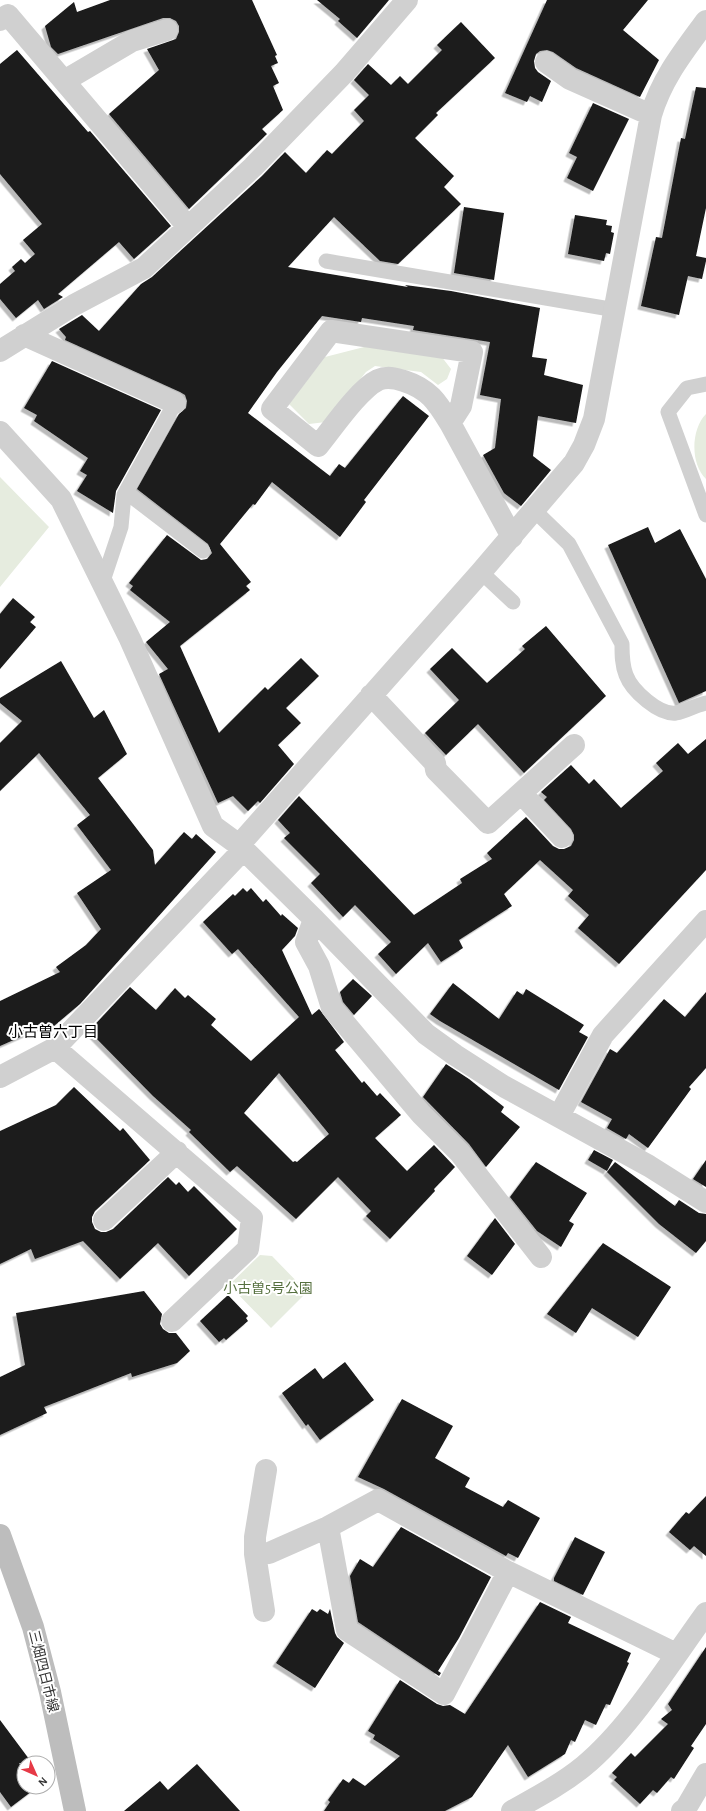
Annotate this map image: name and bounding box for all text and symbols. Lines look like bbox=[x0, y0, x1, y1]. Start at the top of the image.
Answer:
district label: 小古曽六丁目 bbox=[8, 1024, 98, 1040]
park label: 小古曽5号公園 bbox=[223, 1281, 313, 1296]
street label: 三畑四日市線 bbox=[26, 1629, 61, 1714]
north arrow bbox=[16, 1755, 56, 1795]
text: N bbox=[36, 1775, 49, 1788]

